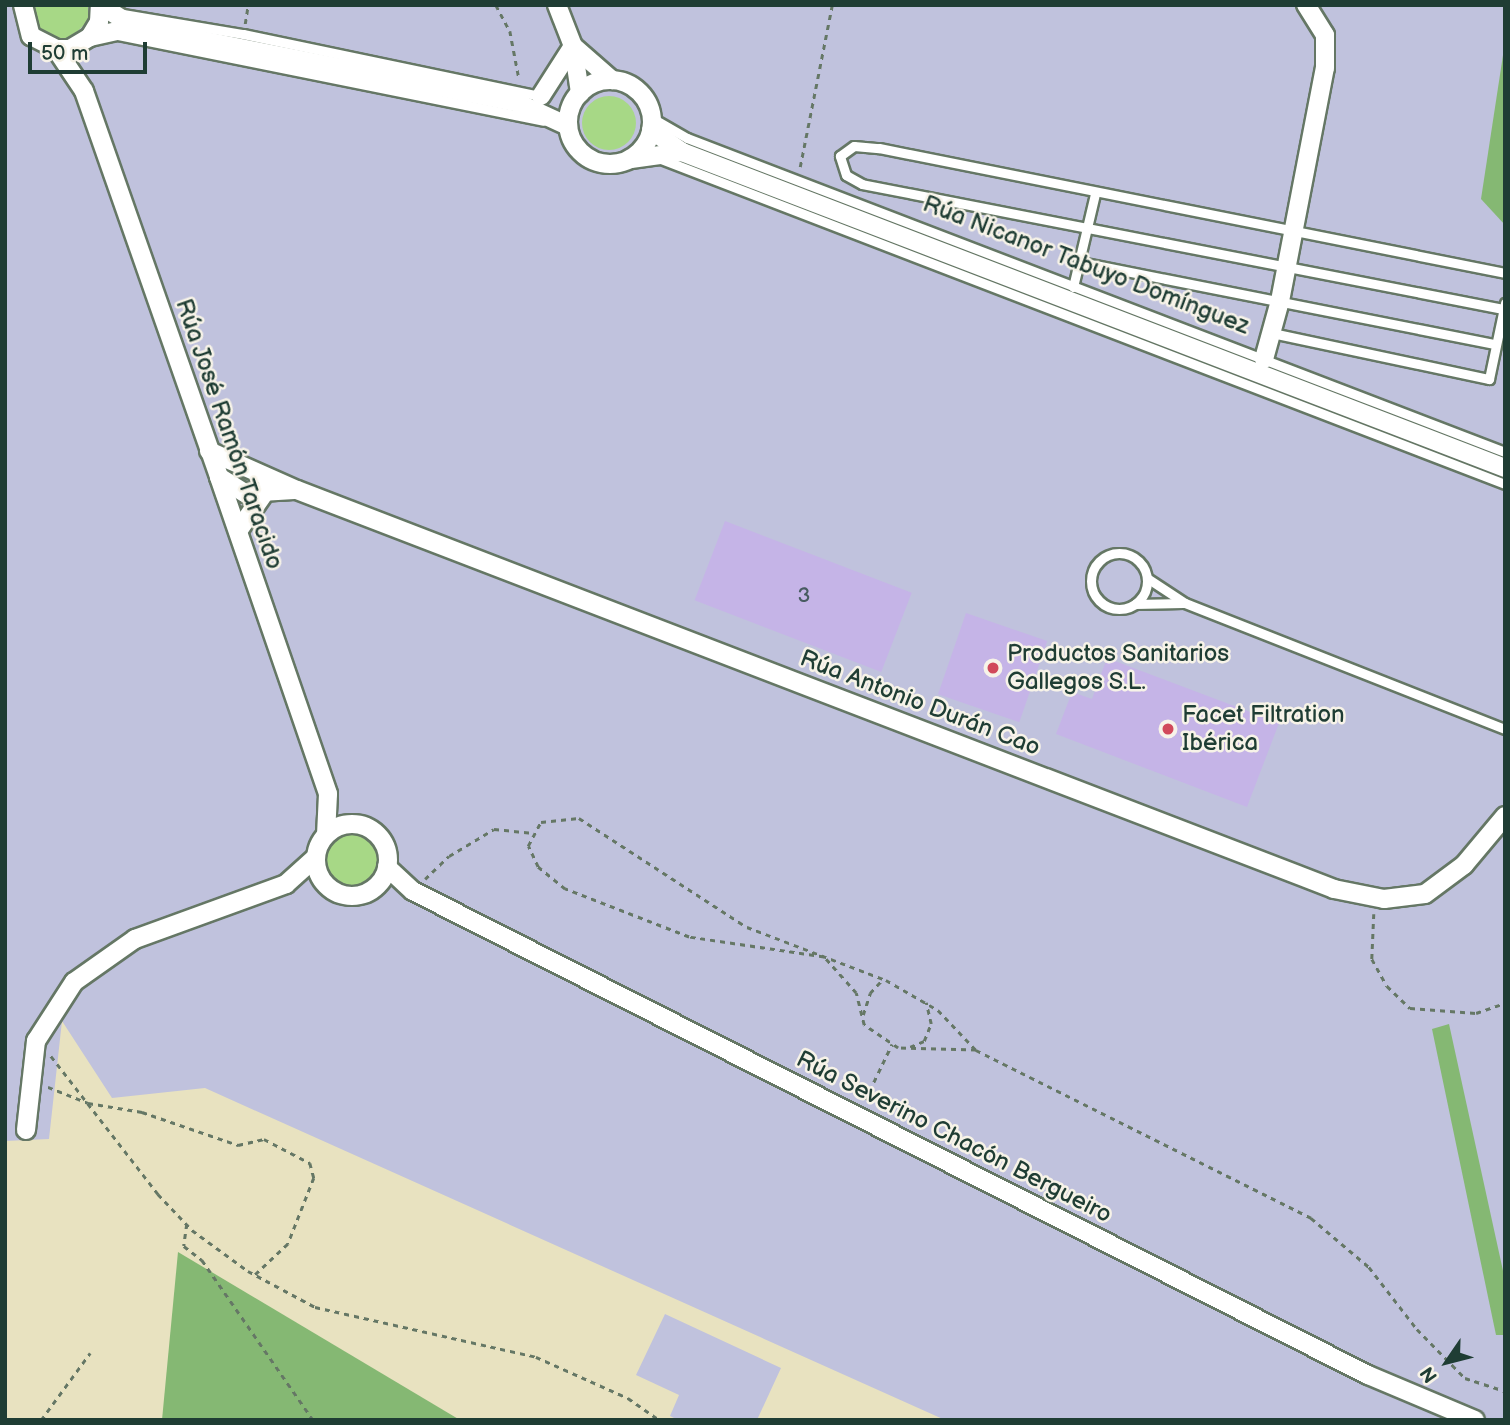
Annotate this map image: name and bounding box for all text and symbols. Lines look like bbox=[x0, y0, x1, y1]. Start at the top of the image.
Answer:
scale bar bbox=[32, 28, 150, 72]
text: 50 m bbox=[41, 41, 88, 66]
street label: Rúa Nicanor Tabuyo Domínguez bbox=[918, 189, 1254, 341]
street label: Rúa José Ramón Taracido bbox=[169, 294, 289, 574]
house number: 3 bbox=[798, 583, 810, 609]
place label: Productos Sanitarios Gallegos S.L. bbox=[1007, 640, 1230, 696]
street label: Rúa Antonio Durán Cao bbox=[796, 644, 1044, 762]
marker: Productos Sanitarios Gallegos S.L. bbox=[985, 660, 1001, 676]
place label: Facet Filtration Ibérica bbox=[1182, 701, 1345, 757]
marker: Facet Filtration Ibérica bbox=[1160, 721, 1176, 737]
street label: Rúa Severino Chacón Bergueiro bbox=[791, 1045, 1117, 1229]
north arrow bbox=[1412, 1327, 1482, 1397]
text: N bbox=[1416, 1362, 1443, 1387]

